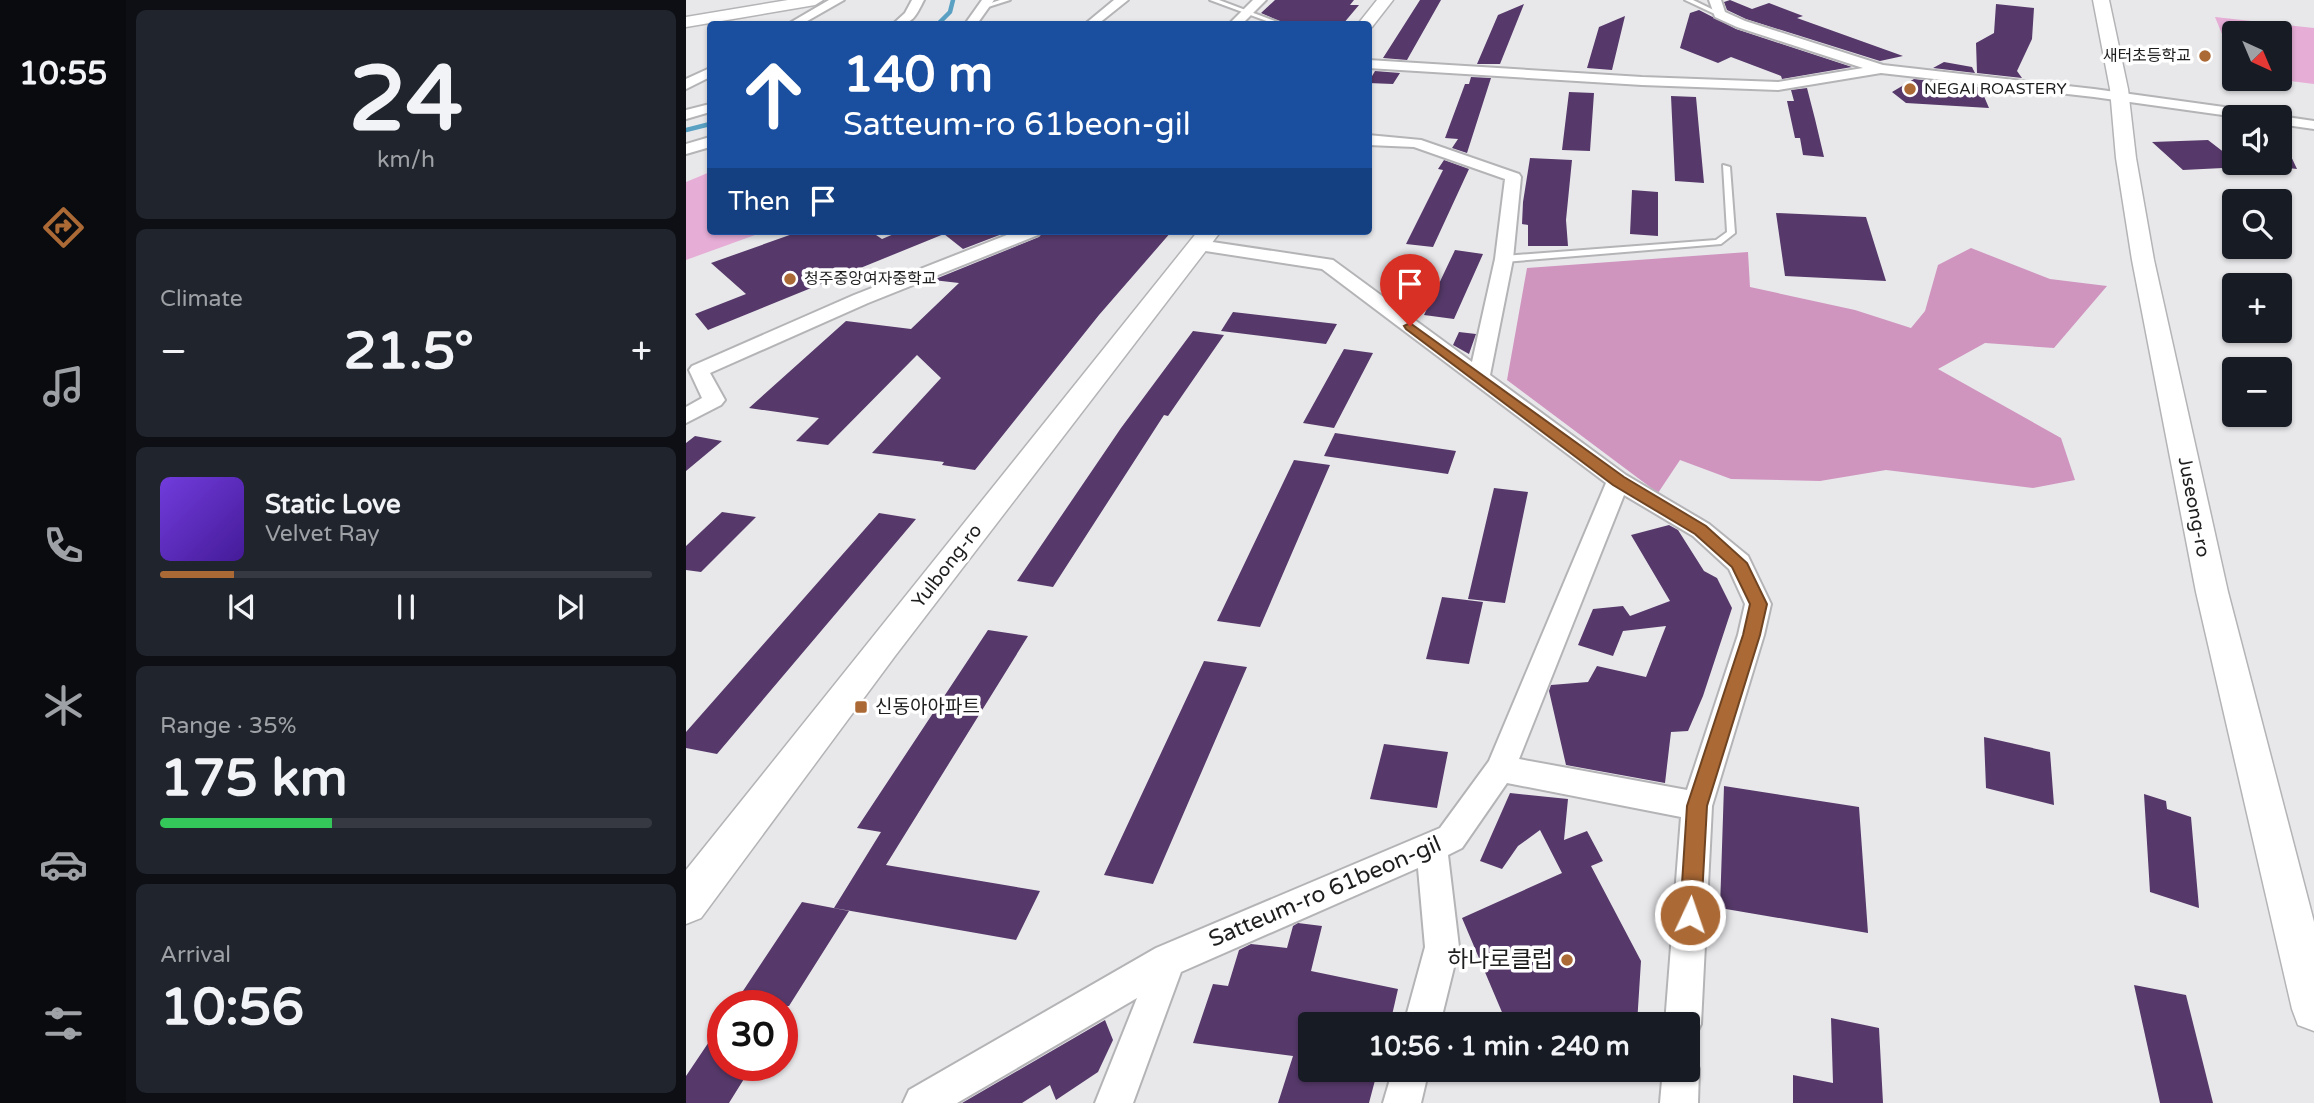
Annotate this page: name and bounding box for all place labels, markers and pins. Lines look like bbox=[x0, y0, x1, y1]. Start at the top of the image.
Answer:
place label: 새터초등학교 bbox=[2103, 46, 2191, 66]
marker: 새터초등학교 bbox=[2197, 48, 2213, 64]
place label: NEGAI ROASTERY bbox=[1924, 79, 2067, 99]
marker: NEGAI ROASTERY bbox=[1902, 81, 1918, 97]
pin bbox=[1380, 254, 1440, 326]
place label: 청주중앙여자중학교 bbox=[804, 269, 936, 289]
marker: 청주중앙여자중학교 bbox=[782, 271, 798, 287]
place label: 신동아아파트 bbox=[875, 696, 980, 718]
marker: 신동아아파트 bbox=[853, 699, 869, 715]
place label: 하나로클럽 bbox=[1447, 946, 1553, 974]
marker: 하나로클럽 bbox=[1559, 952, 1575, 968]

